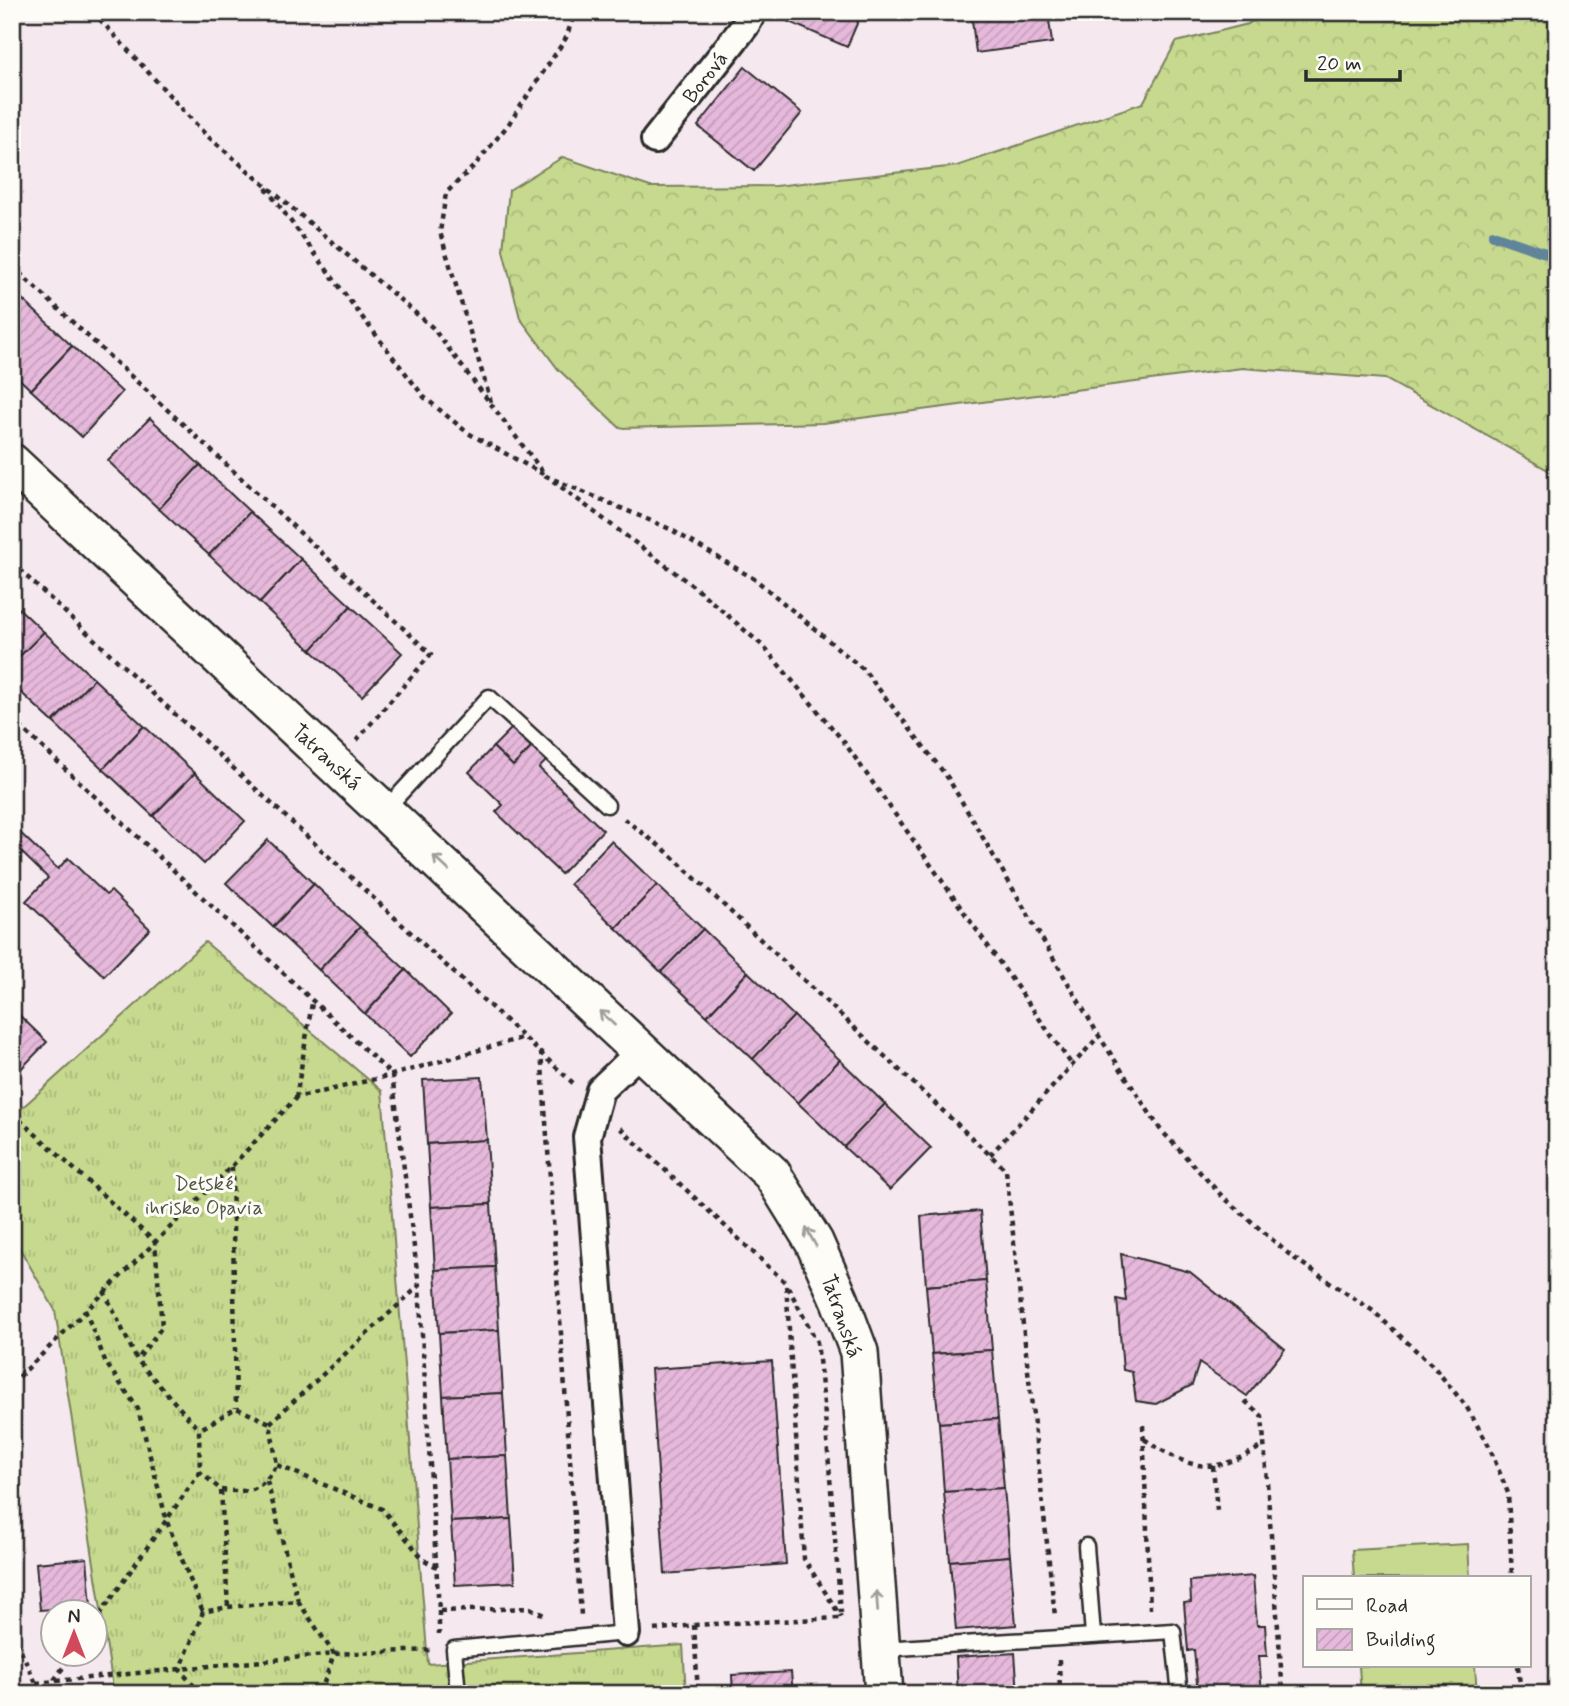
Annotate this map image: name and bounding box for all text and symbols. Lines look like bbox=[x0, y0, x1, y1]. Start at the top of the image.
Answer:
scale bar bbox=[1306, 38, 1401, 82]
street label: Borová bbox=[677, 46, 735, 109]
text: 20 m bbox=[1317, 50, 1362, 78]
street label: Tatranská bbox=[285, 718, 368, 798]
one-way arrow bbox=[433, 855, 450, 872]
one-way arrow bbox=[599, 1010, 616, 1027]
park label: Detské ihrisko Opavia bbox=[145, 1170, 263, 1222]
one-way arrow bbox=[804, 1228, 818, 1248]
street label: Tatranská bbox=[814, 1271, 868, 1362]
legend bbox=[1303, 1576, 1530, 1668]
one-way arrow bbox=[870, 1590, 883, 1613]
text: Road bbox=[1366, 1592, 1408, 1620]
north arrow bbox=[38, 1598, 108, 1668]
text: N bbox=[68, 1605, 80, 1630]
text: Building bbox=[1366, 1626, 1436, 1656]

